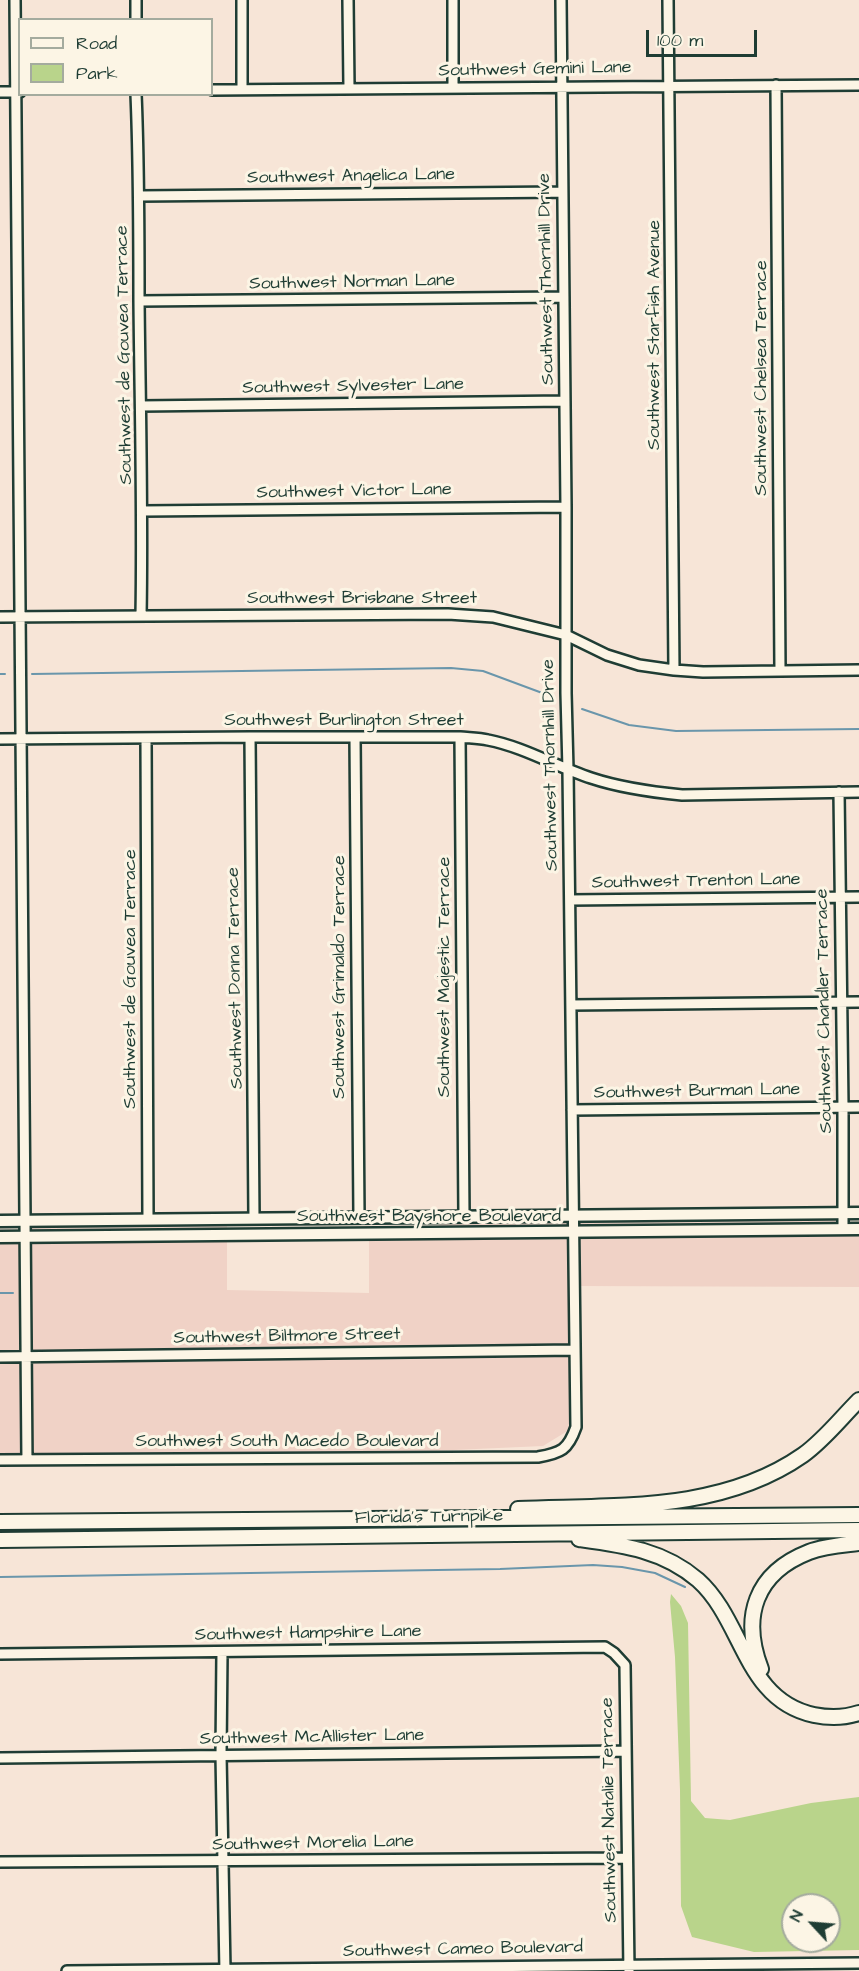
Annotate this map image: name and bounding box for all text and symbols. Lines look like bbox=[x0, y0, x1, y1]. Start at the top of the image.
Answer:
legend bbox=[18, 18, 213, 96]
scale bar bbox=[649, 18, 760, 56]
text: 100 m bbox=[657, 28, 703, 53]
text: Road bbox=[76, 31, 117, 56]
street label: Southwest Gemini Lane bbox=[438, 58, 632, 82]
text: Park bbox=[76, 61, 118, 86]
street label: Southwest Angelica Lane bbox=[247, 164, 455, 190]
street label: Southwest Thornhill Drive bbox=[534, 173, 560, 385]
street label: Southwest Starfish Avenue bbox=[644, 220, 666, 450]
street label: Southwest de Gouvea Terrace bbox=[112, 225, 138, 485]
street label: Southwest Chelsea Terrace bbox=[751, 260, 773, 496]
street label: Southwest Norman Lane bbox=[249, 270, 455, 296]
street label: Southwest Sylvester Lane bbox=[242, 374, 464, 400]
street label: Southwest Victor Lane bbox=[256, 479, 452, 505]
street label: Southwest Brisbane Street bbox=[247, 588, 477, 610]
street label: Southwest Thornhill Drive bbox=[538, 659, 564, 871]
street label: Southwest Burlington Street bbox=[224, 710, 464, 732]
street label: Southwest de Gouvea Terrace bbox=[120, 849, 142, 1109]
street label: Southwest Grimaldo Terrace bbox=[329, 855, 351, 1099]
street label: Southwest Majestic Terrace bbox=[434, 857, 456, 1097]
street label: Southwest Donna Terrace bbox=[223, 867, 249, 1089]
street label: Southwest Trenton Lane bbox=[591, 869, 801, 895]
street label: Southwest Chandler Terrace bbox=[812, 888, 838, 1134]
street label: Southwest Burman Lane bbox=[594, 1079, 800, 1105]
street label: Southwest Bayshore Boulevard bbox=[297, 1206, 561, 1228]
street label: Southwest Biltmore Street bbox=[173, 1324, 401, 1350]
street label: Southwest South Macedo Boulevard bbox=[135, 1431, 439, 1453]
street label: Florida's Turnpike bbox=[355, 1506, 503, 1530]
street label: Southwest Hampshire Lane bbox=[194, 1621, 422, 1647]
street label: Southwest Natalie Terrace bbox=[597, 1697, 623, 1923]
street label: Southwest McAllister Lane bbox=[200, 1725, 424, 1751]
street label: Southwest Morelia Lane bbox=[212, 1831, 414, 1857]
north arrow bbox=[781, 1893, 841, 1953]
text: N bbox=[785, 1907, 809, 1925]
street label: Southwest Cameo Boulevard bbox=[343, 1937, 583, 1963]

